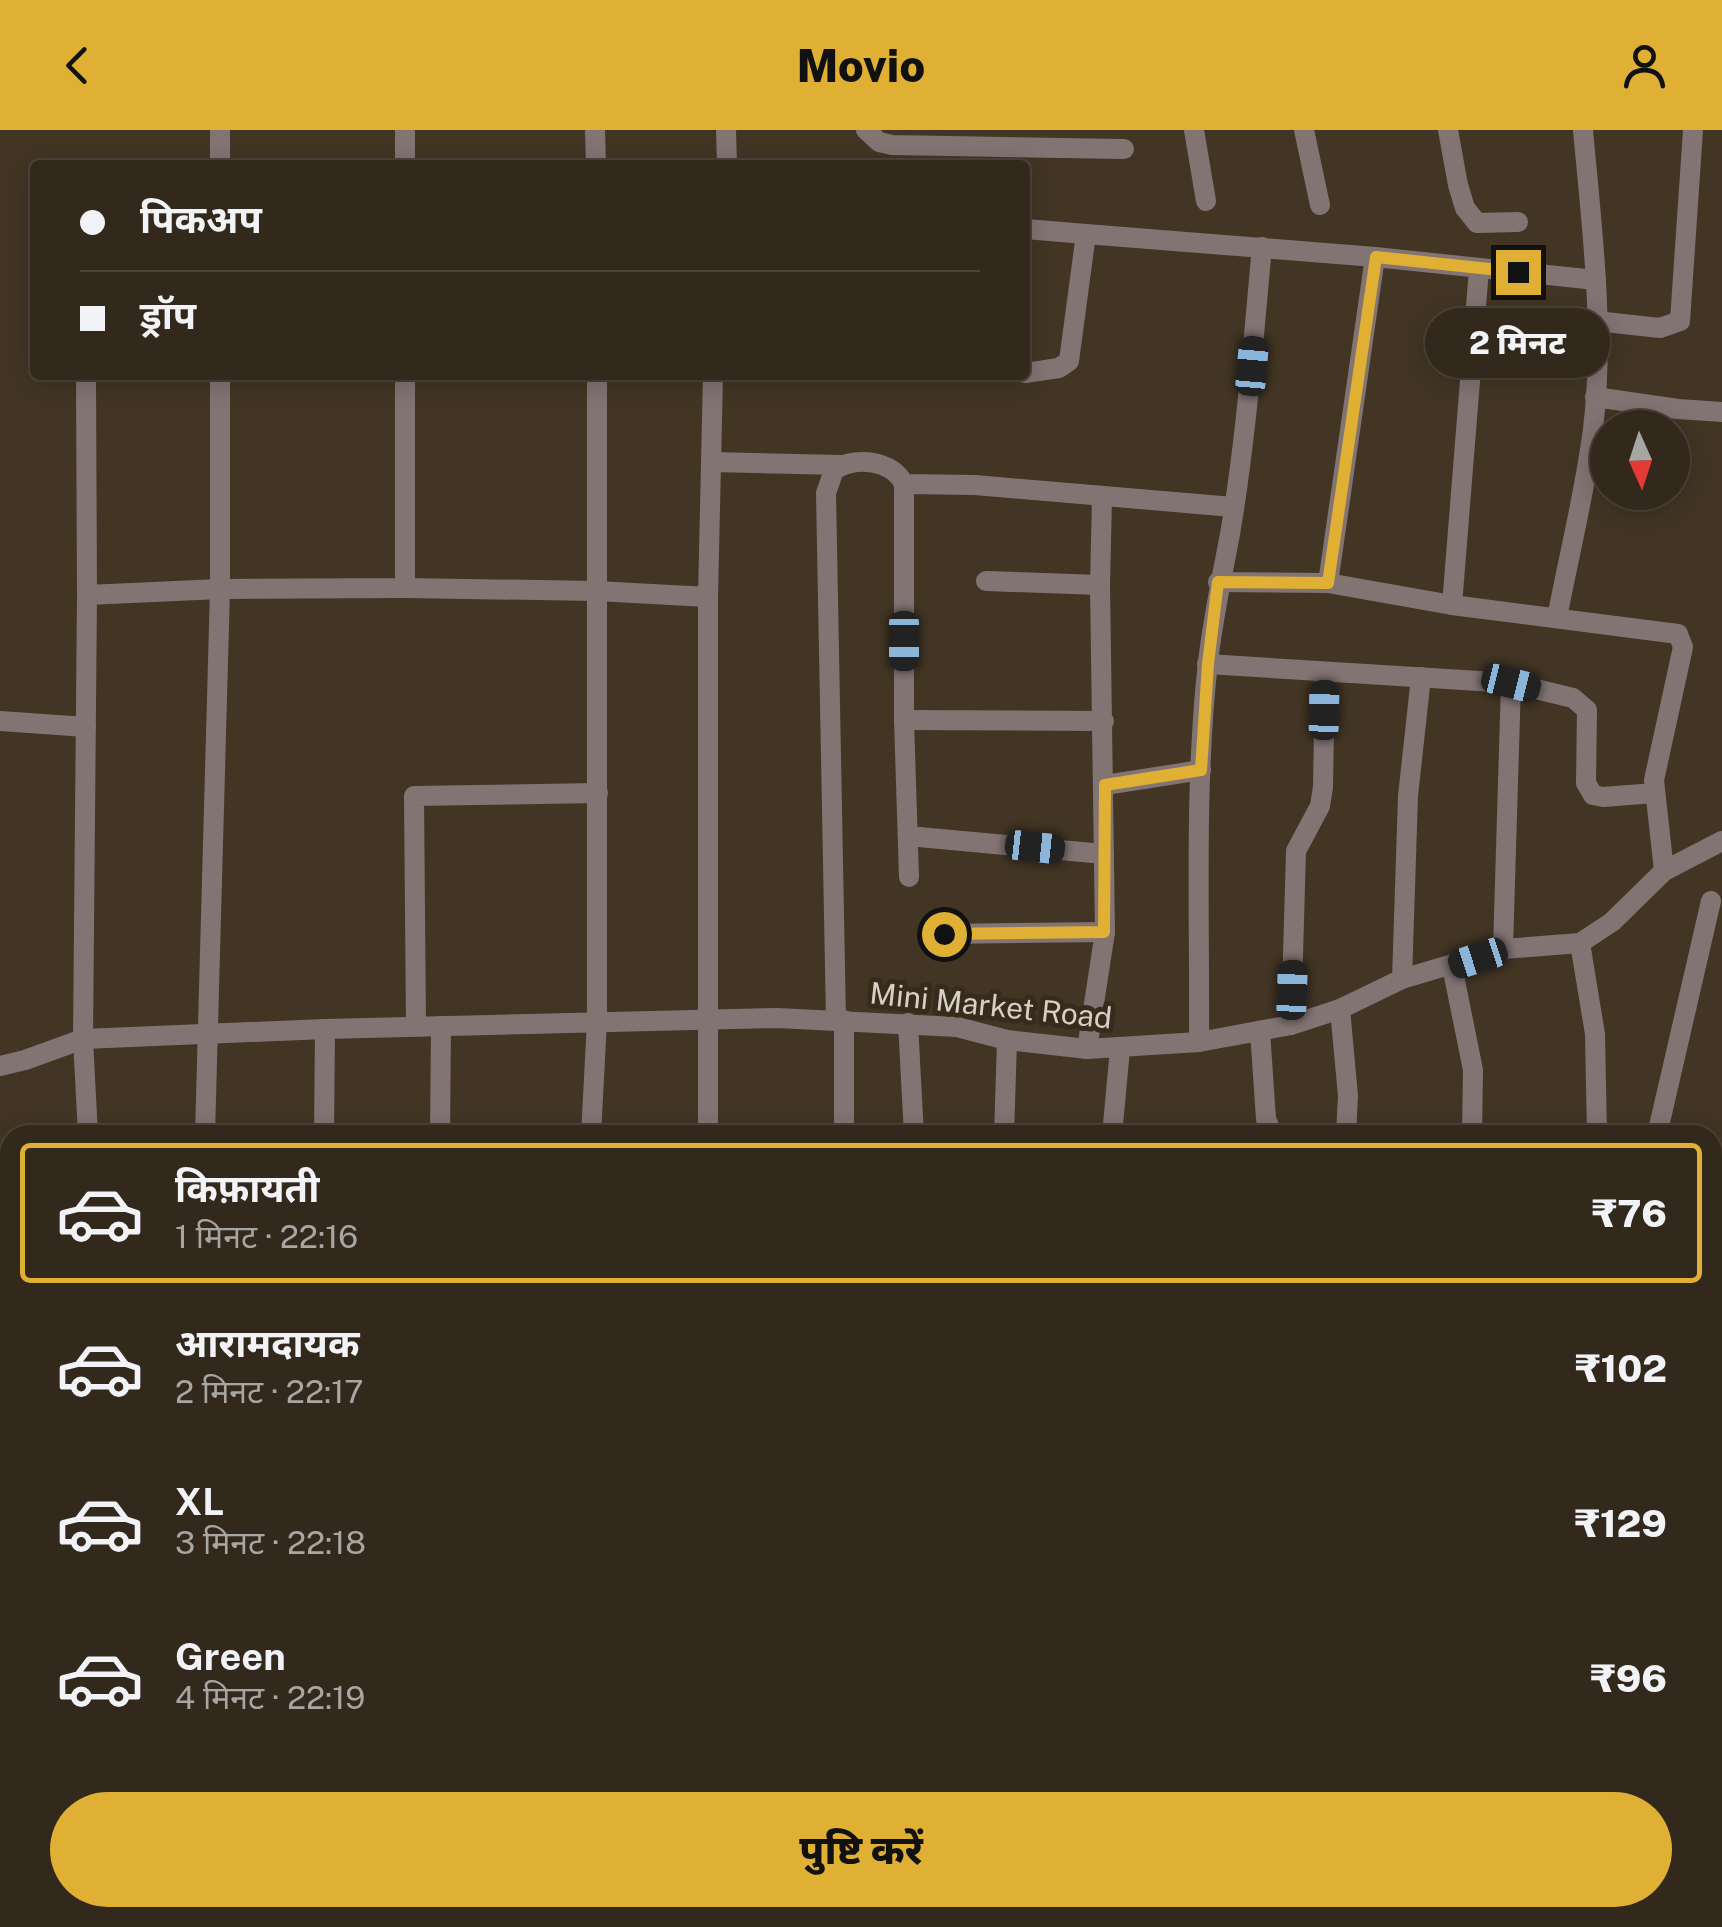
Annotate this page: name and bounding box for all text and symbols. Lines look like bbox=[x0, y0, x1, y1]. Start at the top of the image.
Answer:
icon: back bbox=[50, 38, 105, 93]
icon: person bbox=[1617, 38, 1672, 93]
text: Movio bbox=[797, 39, 925, 92]
text: पिकअप bbox=[140, 197, 262, 242]
route end bbox=[1496, 250, 1541, 295]
text: ड्रॉप bbox=[140, 293, 196, 338]
callout: 2 मिनट bbox=[1426, 307, 1610, 377]
text: 2 मिनट bbox=[1469, 324, 1566, 361]
car bbox=[1234, 335, 1270, 397]
north arrow bbox=[1590, 410, 1690, 510]
map controls bbox=[1590, 410, 1690, 510]
car bbox=[889, 611, 919, 671]
car bbox=[1478, 661, 1544, 705]
car bbox=[1308, 680, 1340, 740]
car bbox=[1004, 829, 1066, 865]
route start bbox=[922, 912, 967, 957]
car bbox=[1445, 934, 1511, 982]
car bbox=[1276, 959, 1308, 1021]
street label: Mini Market Road bbox=[868, 974, 1114, 1036]
text: किफ़ायती bbox=[175, 1166, 319, 1211]
icon: car bbox=[55, 1168, 145, 1258]
text: ₹76 bbox=[1592, 1191, 1667, 1236]
text: 1 मिनट · 22:16 bbox=[175, 1218, 358, 1255]
text: आरामदायक bbox=[175, 1321, 359, 1366]
icon: car bbox=[55, 1323, 145, 1413]
text: ₹102 bbox=[1575, 1346, 1667, 1391]
text: 2 मिनट · 22:17 bbox=[175, 1373, 363, 1410]
icon: car bbox=[55, 1478, 145, 1568]
text: XL bbox=[175, 1479, 224, 1524]
text: ₹129 bbox=[1574, 1501, 1667, 1546]
text: 3 मिनट · 22:18 bbox=[175, 1524, 366, 1561]
icon: car bbox=[55, 1633, 145, 1723]
text: Green bbox=[175, 1634, 286, 1679]
text: ₹96 bbox=[1590, 1656, 1667, 1701]
text: 4 मिनट · 22:19 bbox=[175, 1679, 365, 1716]
button: पुष्टि करें bbox=[50, 1792, 1672, 1907]

